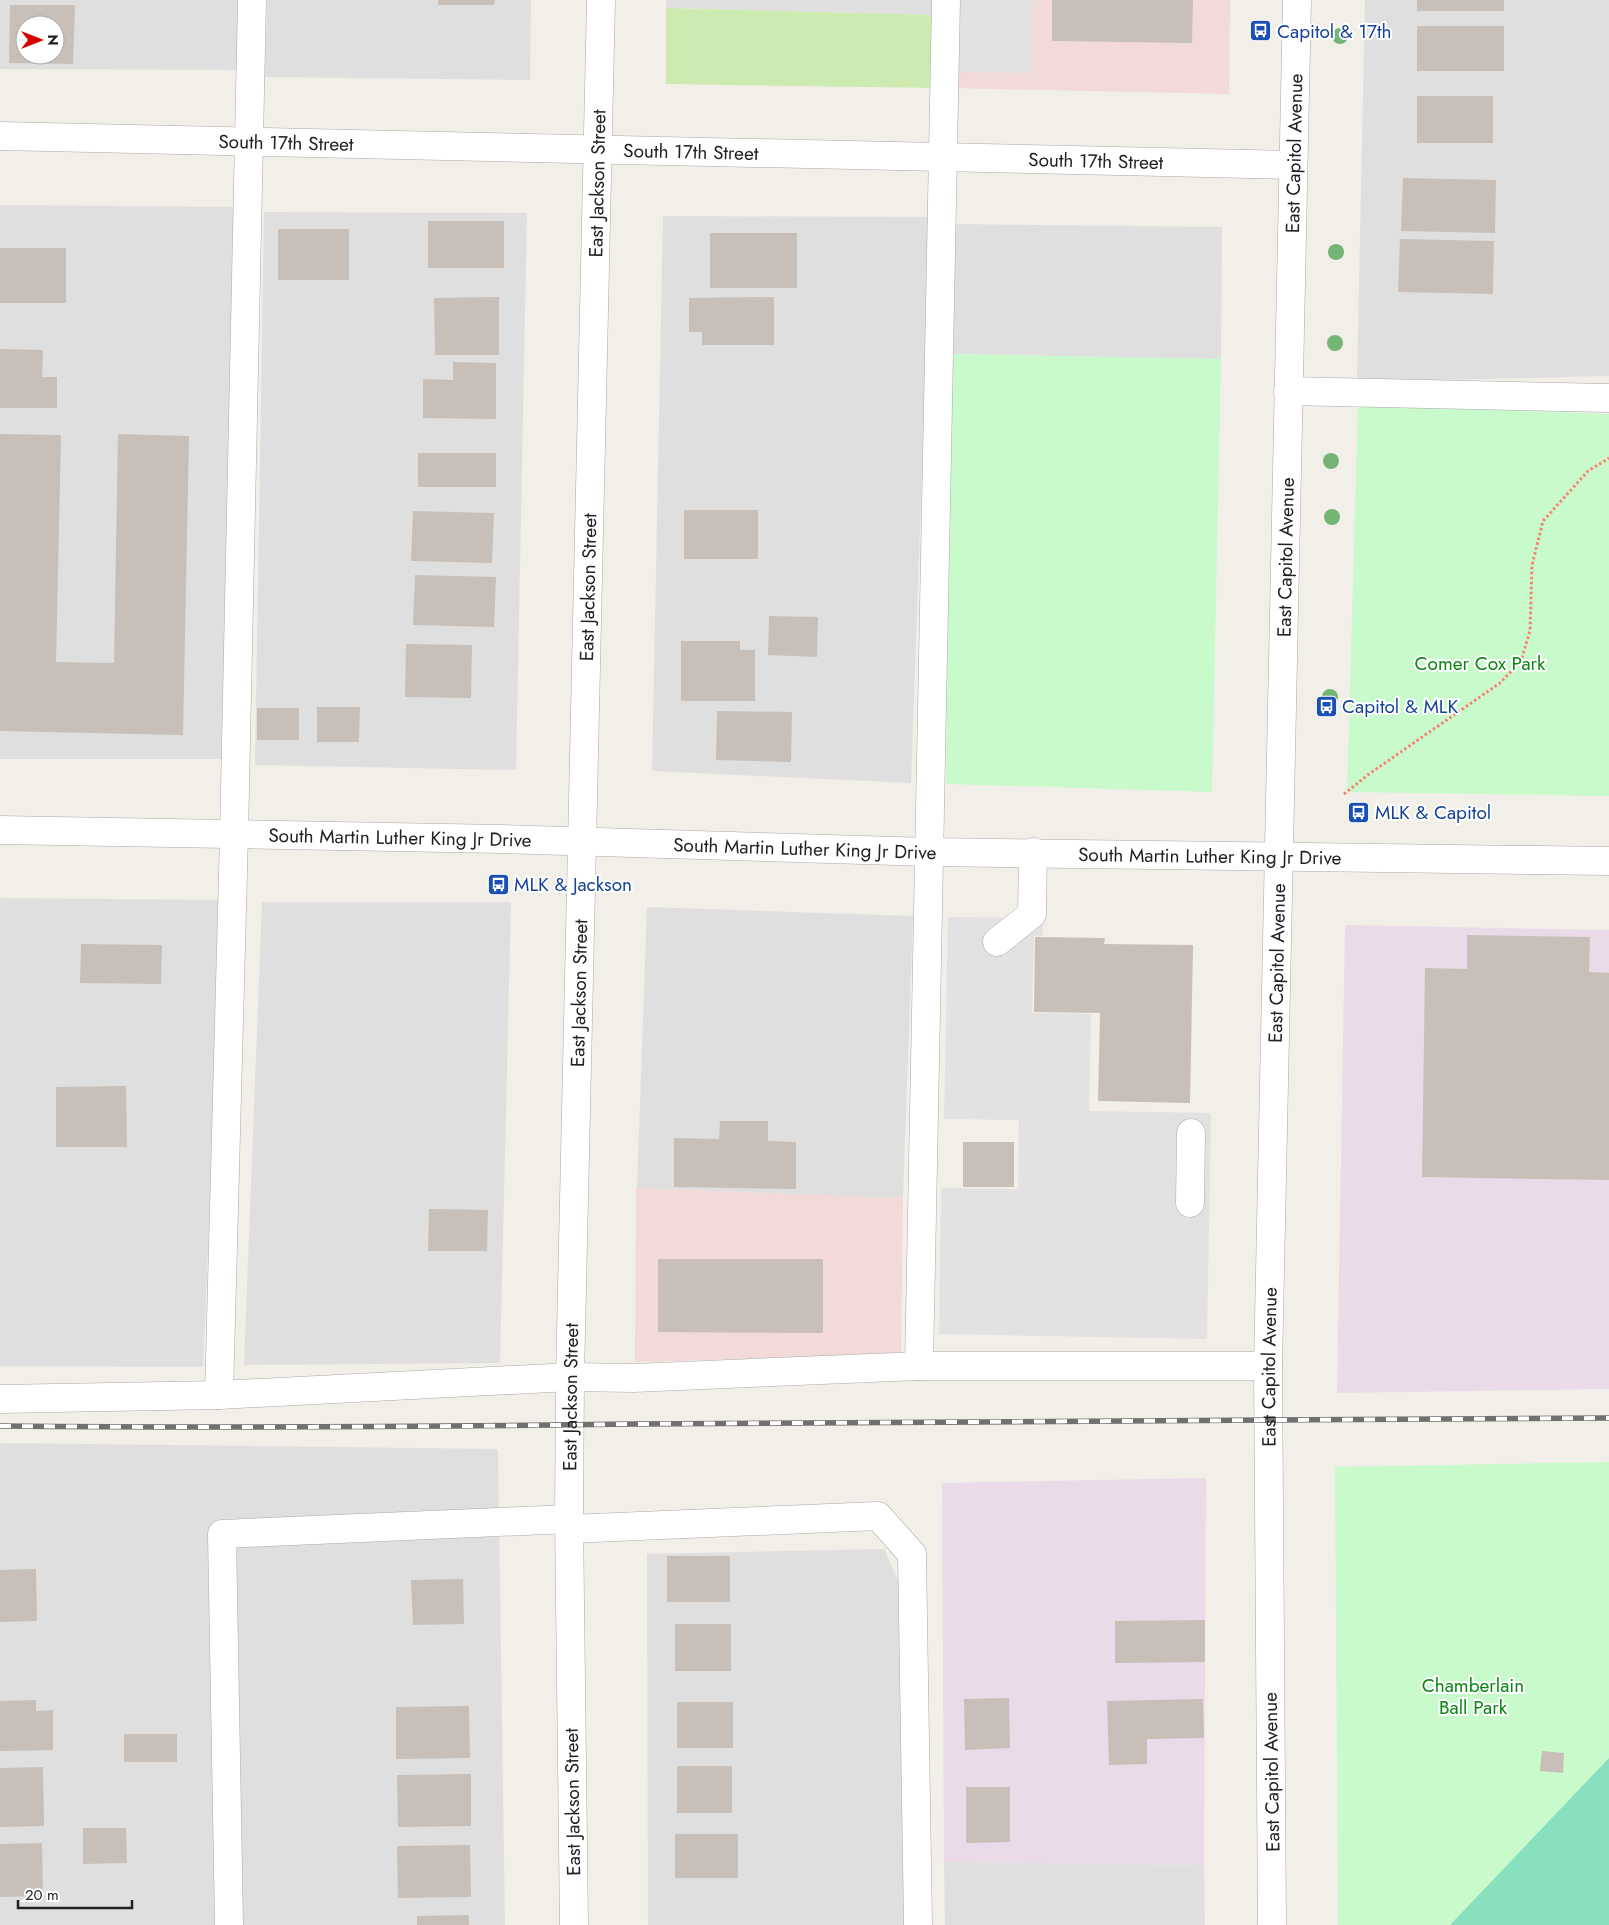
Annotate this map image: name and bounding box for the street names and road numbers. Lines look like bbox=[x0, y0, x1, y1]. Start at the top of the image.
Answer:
street label: East Capitol Avenue bbox=[1279, 73, 1309, 233]
street label: East Jackson Street bbox=[582, 109, 613, 258]
street label: South 17th Street bbox=[218, 128, 354, 158]
street label: South 17th Street bbox=[623, 137, 759, 167]
street label: South 17th Street bbox=[1028, 146, 1164, 176]
street label: East Capitol Avenue bbox=[1270, 477, 1301, 637]
street label: East Jackson Street bbox=[573, 513, 603, 661]
street label: South Martin Luther King Jr Drive bbox=[268, 822, 532, 854]
street label: South Martin Luther King Jr Drive bbox=[673, 831, 937, 866]
street label: South Martin Luther King Jr Drive bbox=[1078, 841, 1342, 871]
street label: East Capitol Avenue bbox=[1262, 883, 1292, 1043]
street label: East Jackson Street bbox=[564, 919, 594, 1067]
street label: East Capitol Avenue bbox=[1255, 1287, 1284, 1447]
street label: East Jackson Street bbox=[556, 1322, 585, 1471]
street label: East Capitol Avenue bbox=[1257, 1692, 1286, 1852]
street label: East Jackson Street bbox=[558, 1727, 587, 1876]

